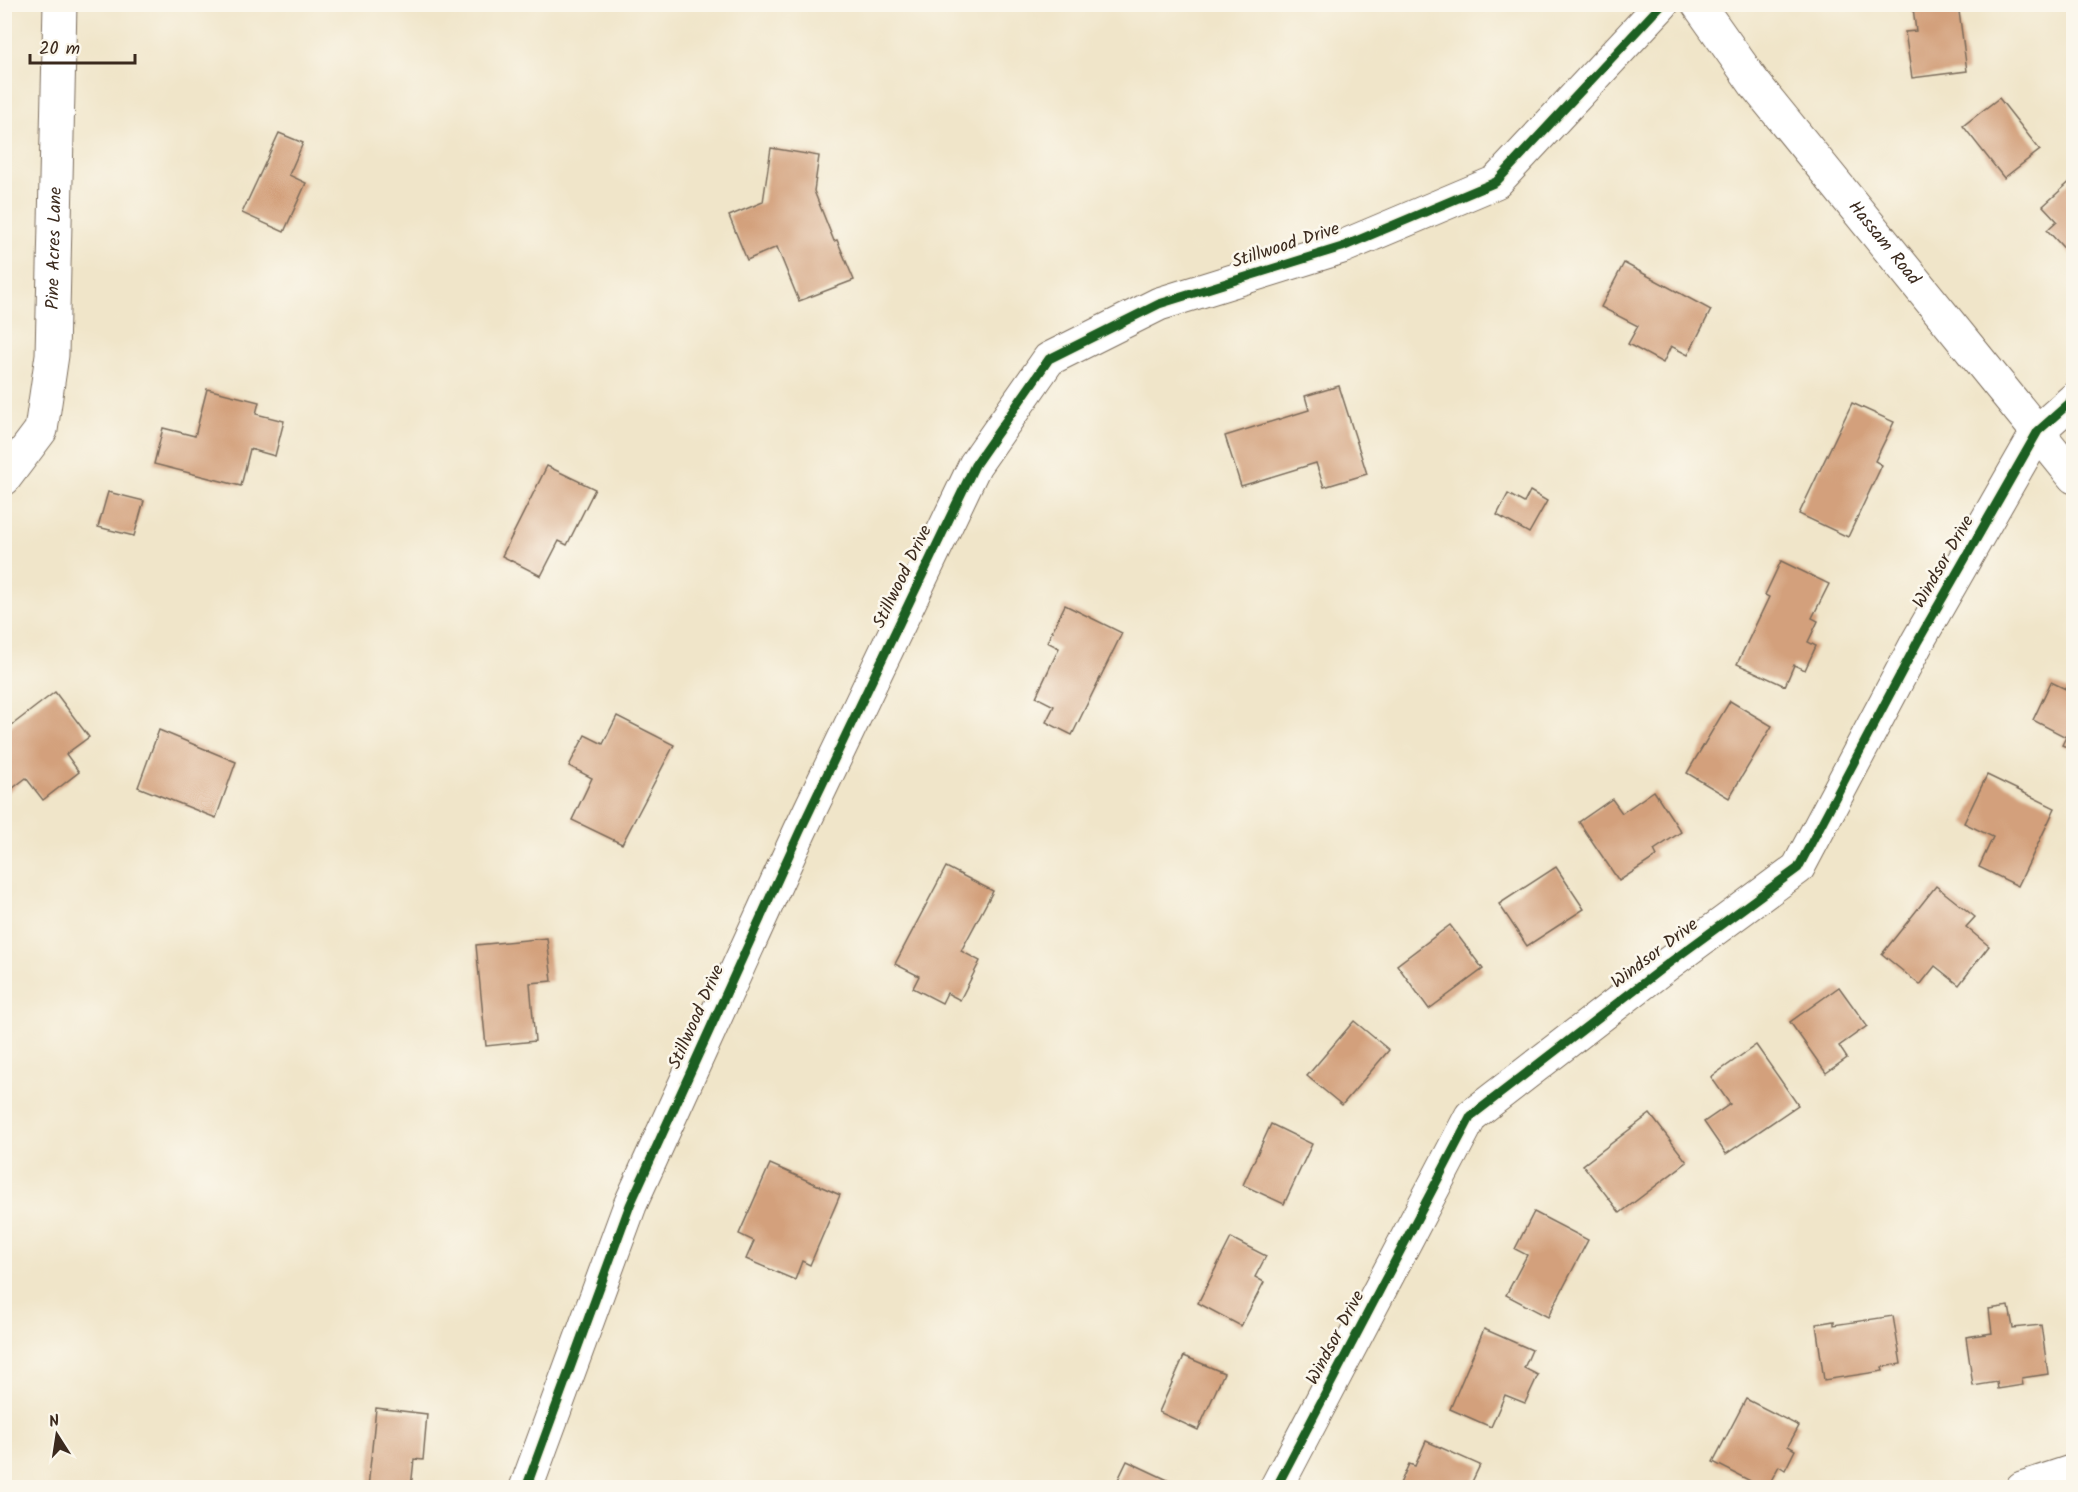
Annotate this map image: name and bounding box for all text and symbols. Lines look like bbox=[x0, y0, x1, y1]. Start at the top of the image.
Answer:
scale bar bbox=[30, 27, 135, 65]
text: 20 m bbox=[39, 35, 80, 64]
street label: Pine Acres Lane bbox=[39, 186, 70, 310]
street label: Hassam Road bbox=[1841, 194, 1928, 293]
street label: Stillwood Drive bbox=[1228, 215, 1344, 277]
street label: Windsor Drive bbox=[1906, 510, 1982, 614]
street label: Stillwood Drive bbox=[865, 520, 941, 634]
street label: Windsor Drive bbox=[1605, 911, 1705, 997]
street label: Stillwood Drive bbox=[661, 960, 733, 1074]
street label: Windsor Drive bbox=[1299, 1286, 1373, 1390]
north arrow bbox=[27, 1405, 87, 1465]
text: N bbox=[47, 1409, 62, 1435]

